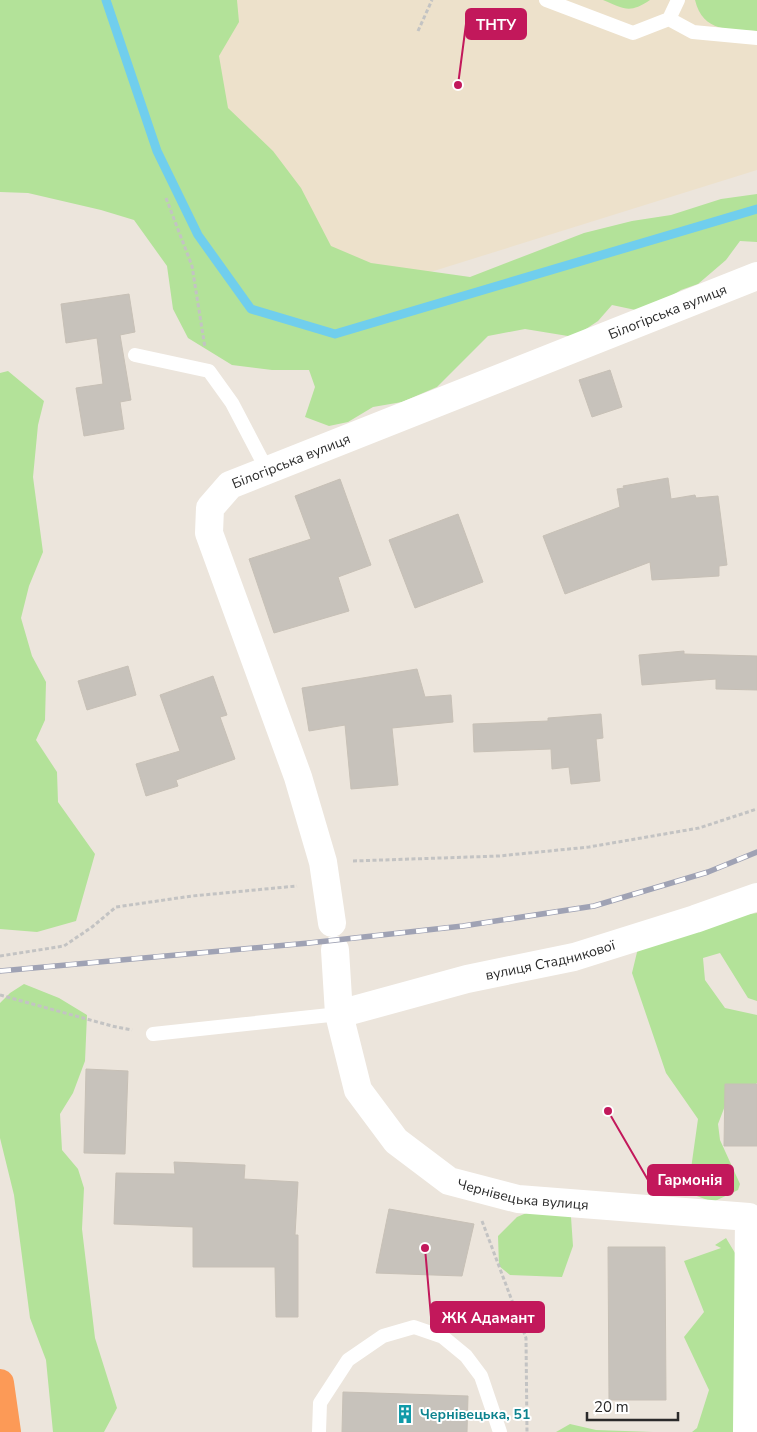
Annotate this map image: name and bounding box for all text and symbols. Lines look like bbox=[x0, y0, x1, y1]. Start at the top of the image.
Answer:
callout: ТНТУ bbox=[466, 9, 526, 39]
text: ТНТУ bbox=[476, 15, 517, 35]
street label: Білогірська вулиця bbox=[606, 280, 730, 344]
street label: Білогірська вулиця bbox=[229, 429, 353, 493]
street label: вулиця Стадникової bbox=[484, 936, 618, 985]
callout: Гармонія bbox=[648, 1165, 733, 1195]
text: Гармонія bbox=[658, 1170, 722, 1190]
street label: Чернівецька вулиця bbox=[455, 1175, 589, 1214]
callout: ЖК Адамант bbox=[431, 1302, 544, 1332]
text: ЖК Адамант bbox=[441, 1308, 535, 1328]
scale bar bbox=[587, 1390, 678, 1422]
text: 20 m bbox=[594, 1397, 629, 1417]
building icon: Чернівецька, 51 bbox=[394, 1403, 416, 1425]
place label: Чернівецька, 51 bbox=[420, 1405, 530, 1424]

